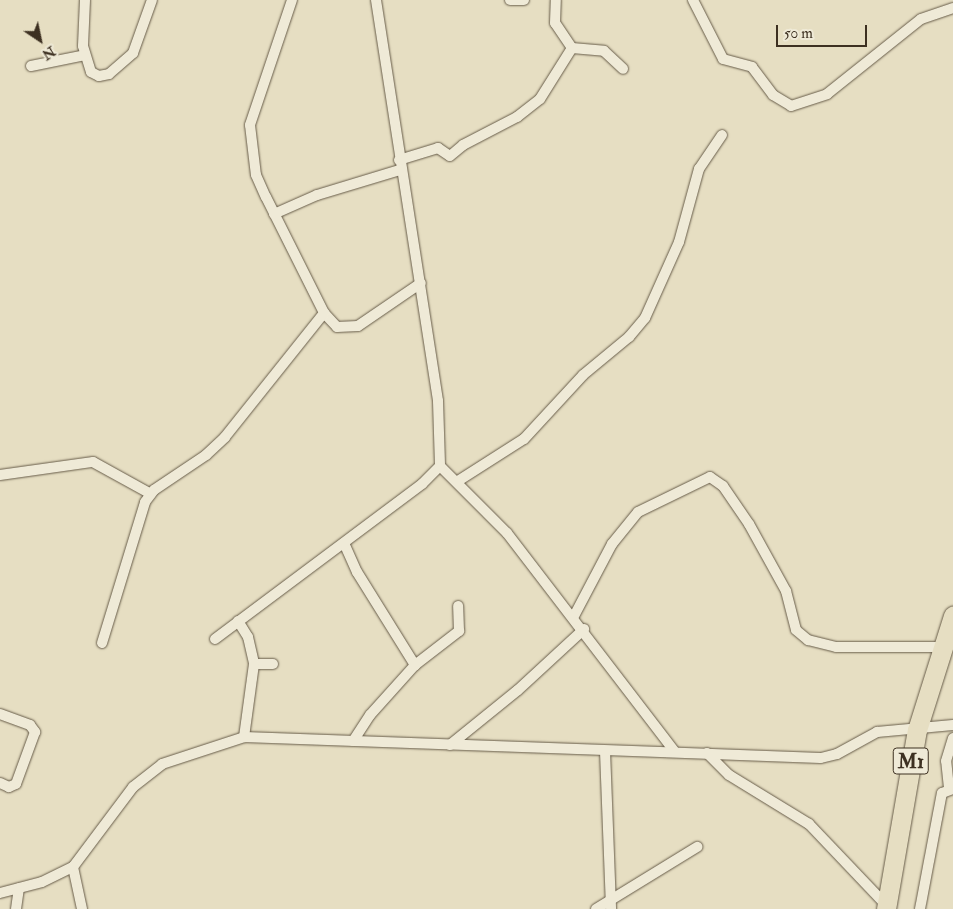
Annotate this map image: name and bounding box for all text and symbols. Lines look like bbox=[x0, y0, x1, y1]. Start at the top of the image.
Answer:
north arrow bbox=[15, 15, 65, 65]
scale bar bbox=[778, 15, 869, 47]
text: 50 m bbox=[784, 24, 813, 43]
text: N bbox=[39, 42, 59, 63]
road number: M1 bbox=[892, 744, 930, 778]

